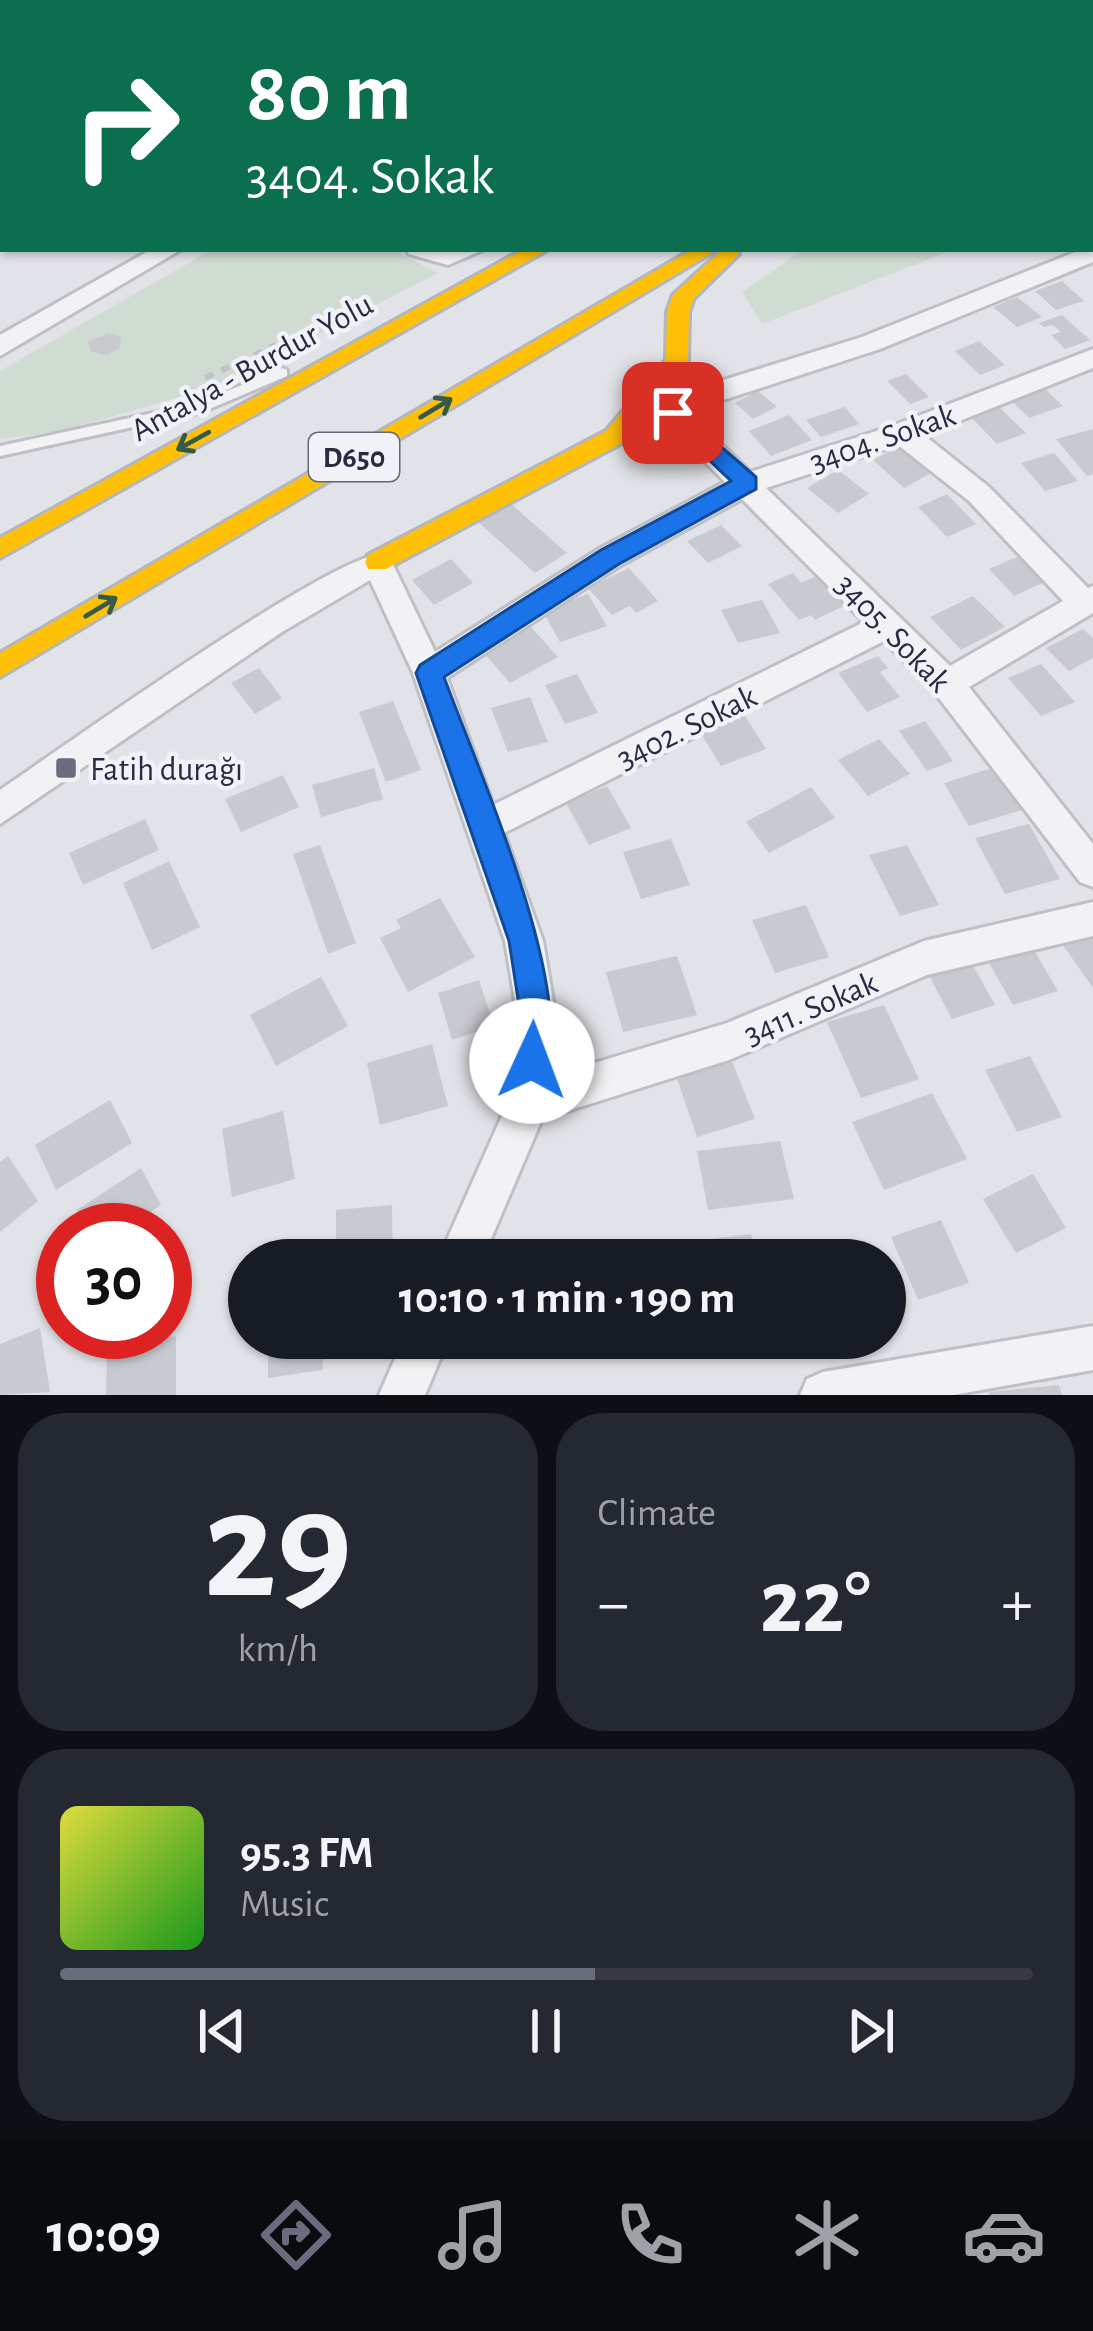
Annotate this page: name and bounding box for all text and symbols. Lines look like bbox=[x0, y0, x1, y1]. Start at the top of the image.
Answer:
icon: right bbox=[48, 48, 204, 204]
text: 80 m bbox=[246, 52, 412, 136]
text: 3404. Sokak bbox=[246, 150, 494, 204]
street label: Antalya - Burdur Yolu bbox=[126, 288, 379, 448]
pin bbox=[622, 362, 724, 464]
icon: arrive bbox=[640, 380, 706, 446]
one-way arrow bbox=[418, 396, 452, 420]
street label: 3404. Sokak bbox=[806, 399, 960, 480]
one-way arrow bbox=[176, 429, 211, 453]
road number: D650 bbox=[309, 433, 399, 481]
street label: 3405. Sokak bbox=[828, 569, 956, 699]
one-way arrow bbox=[83, 594, 118, 618]
street label: 3402. Sokak bbox=[612, 680, 762, 776]
place label: Fatih durağı bbox=[90, 754, 243, 787]
marker: Fatih durağı bbox=[53, 755, 79, 781]
street label: 3411. Sokak bbox=[740, 967, 882, 1052]
position arrow bbox=[469, 998, 595, 1124]
speed limit sign: 30 bbox=[36, 1203, 192, 1359]
text: 10:10 · 1 min · 190 m bbox=[399, 1276, 735, 1321]
text: 29 bbox=[203, 1470, 352, 1626]
text: Climate bbox=[598, 1494, 716, 1533]
text: 22° bbox=[760, 1559, 871, 1649]
text: − bbox=[598, 1571, 629, 1637]
text: + bbox=[1001, 1571, 1033, 1637]
text: km/h bbox=[238, 1630, 318, 1669]
text: 95.3 FM bbox=[240, 1831, 374, 1876]
text: Music bbox=[240, 1885, 329, 1924]
icon: previous bbox=[189, 1998, 255, 2064]
icon: pause bbox=[513, 1998, 579, 2064]
icon: next bbox=[838, 1998, 904, 2064]
icon: directions bbox=[254, 2193, 338, 2277]
icon: music bbox=[431, 2193, 515, 2277]
icon: phone bbox=[608, 2193, 692, 2277]
icon: climate bbox=[785, 2193, 869, 2277]
icon: car bbox=[962, 2193, 1046, 2277]
text: 10:09 bbox=[47, 2208, 161, 2262]

